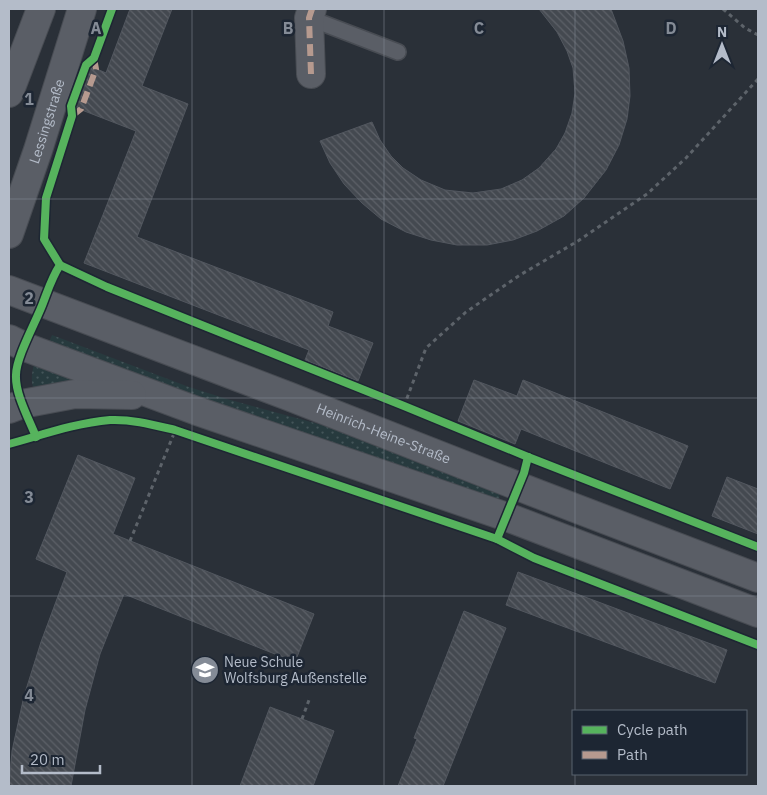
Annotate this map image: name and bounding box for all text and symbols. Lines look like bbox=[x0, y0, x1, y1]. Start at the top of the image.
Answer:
text: A bbox=[91, 18, 102, 38]
text: B bbox=[283, 18, 294, 38]
text: C bbox=[474, 18, 484, 38]
text: D bbox=[665, 18, 677, 38]
north arrow bbox=[697, 20, 747, 70]
text: N bbox=[717, 23, 727, 41]
street label: Lessingstraße bbox=[25, 76, 69, 166]
text: 1 bbox=[24, 89, 34, 109]
text: 2 bbox=[24, 288, 34, 308]
street label: Heinrich-Heine-Straße bbox=[314, 399, 454, 468]
text: 3 bbox=[24, 487, 34, 507]
place label: Neue Schule Wolfsburg Außenstelle bbox=[224, 653, 367, 687]
school or university icon: Neue Schule Wolfsburg Außenstelle bbox=[190, 655, 220, 685]
text: 4 bbox=[24, 685, 34, 705]
legend bbox=[572, 710, 747, 775]
text: Cycle path bbox=[617, 720, 688, 739]
scale bar bbox=[22, 742, 100, 774]
text: Path bbox=[617, 745, 648, 764]
text: 20 m bbox=[30, 750, 65, 769]

